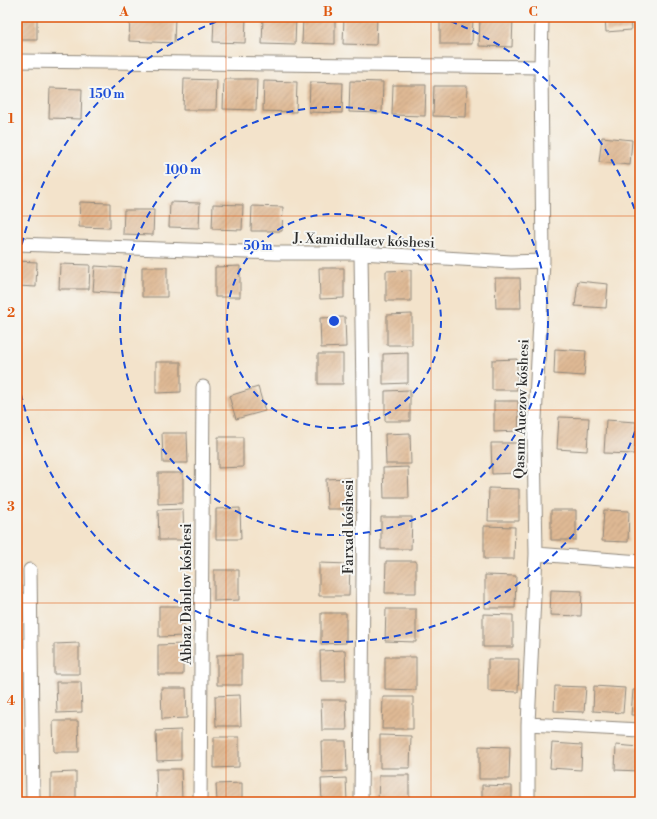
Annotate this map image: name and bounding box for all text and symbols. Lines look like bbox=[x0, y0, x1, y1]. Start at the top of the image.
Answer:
text: A bbox=[118, 4, 129, 20]
text: B bbox=[323, 4, 333, 20]
text: C bbox=[528, 4, 538, 20]
text: 150 m bbox=[90, 87, 124, 102]
text: 1 bbox=[8, 111, 15, 127]
text: 100 m bbox=[165, 163, 201, 178]
street label: J. Xamidullaev kóshesi bbox=[292, 230, 435, 252]
text: 50 m bbox=[243, 239, 273, 254]
text: 2 bbox=[7, 305, 15, 321]
centre of rings bbox=[327, 314, 341, 328]
street label: Qasım Auezov kóshesi bbox=[511, 338, 533, 479]
street label: Farxad kóshesi bbox=[340, 479, 358, 574]
text: 3 bbox=[7, 499, 15, 515]
street label: Abbaz Dabılov kóshesi bbox=[178, 523, 196, 666]
text: 4 bbox=[7, 693, 16, 709]

